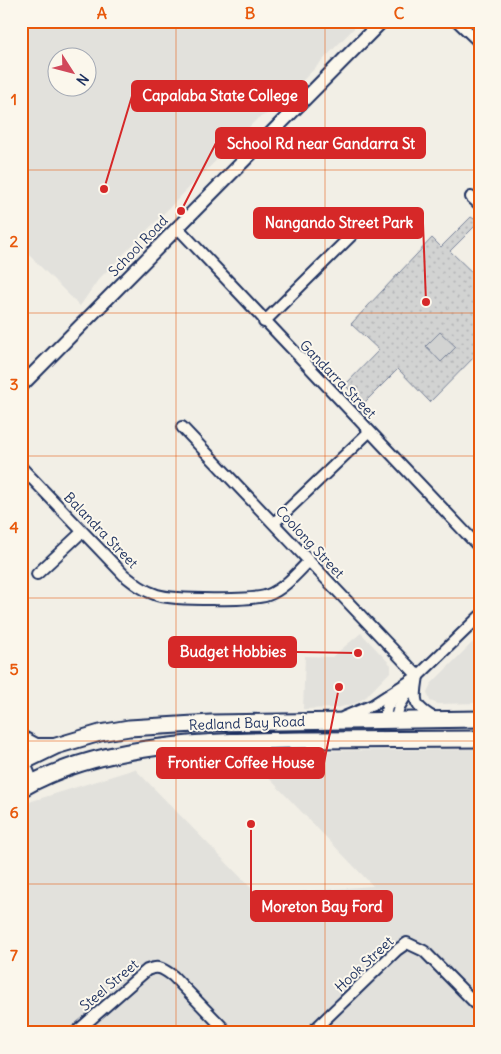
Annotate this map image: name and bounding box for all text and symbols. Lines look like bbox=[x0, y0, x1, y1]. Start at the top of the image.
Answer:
text: A bbox=[97, 3, 107, 23]
text: B bbox=[245, 3, 256, 23]
text: C bbox=[394, 3, 405, 23]
north arrow bbox=[48, 48, 98, 98]
text: N bbox=[72, 70, 93, 89]
callout: Capalaba State College bbox=[132, 81, 307, 111]
text: Capalaba State College bbox=[142, 86, 298, 106]
text: 1 bbox=[11, 89, 17, 109]
callout: School Rd near Gandarra St bbox=[216, 128, 425, 158]
text: School Rd near Gandarra St bbox=[227, 134, 416, 153]
callout: Nangando Street Park bbox=[254, 208, 423, 238]
street label: School Road bbox=[104, 212, 172, 280]
text: Nangando Street Park bbox=[265, 213, 414, 233]
text: 2 bbox=[10, 231, 19, 251]
street label: Gandarra Street bbox=[296, 336, 380, 422]
text: 3 bbox=[9, 374, 19, 394]
street label: Balandra Street bbox=[60, 488, 142, 572]
street label: Coolong Street bbox=[272, 502, 348, 582]
text: 4 bbox=[9, 517, 19, 537]
callout: Budget Hobbies bbox=[169, 637, 296, 667]
text: Budget Hobbies bbox=[180, 642, 286, 662]
text: 5 bbox=[9, 659, 19, 679]
street label: Redland Bay Road bbox=[189, 712, 305, 734]
callout: Frontier Coffee House bbox=[157, 748, 324, 778]
text: Frontier Coffee House bbox=[167, 753, 315, 772]
text: 6 bbox=[9, 802, 19, 822]
callout: Moreton Bay Ford bbox=[251, 891, 392, 921]
text: Moreton Bay Ford bbox=[261, 897, 383, 917]
street label: Hook Street bbox=[331, 932, 397, 996]
text: 7 bbox=[10, 945, 18, 965]
street label: Steel Street bbox=[76, 955, 142, 1015]

